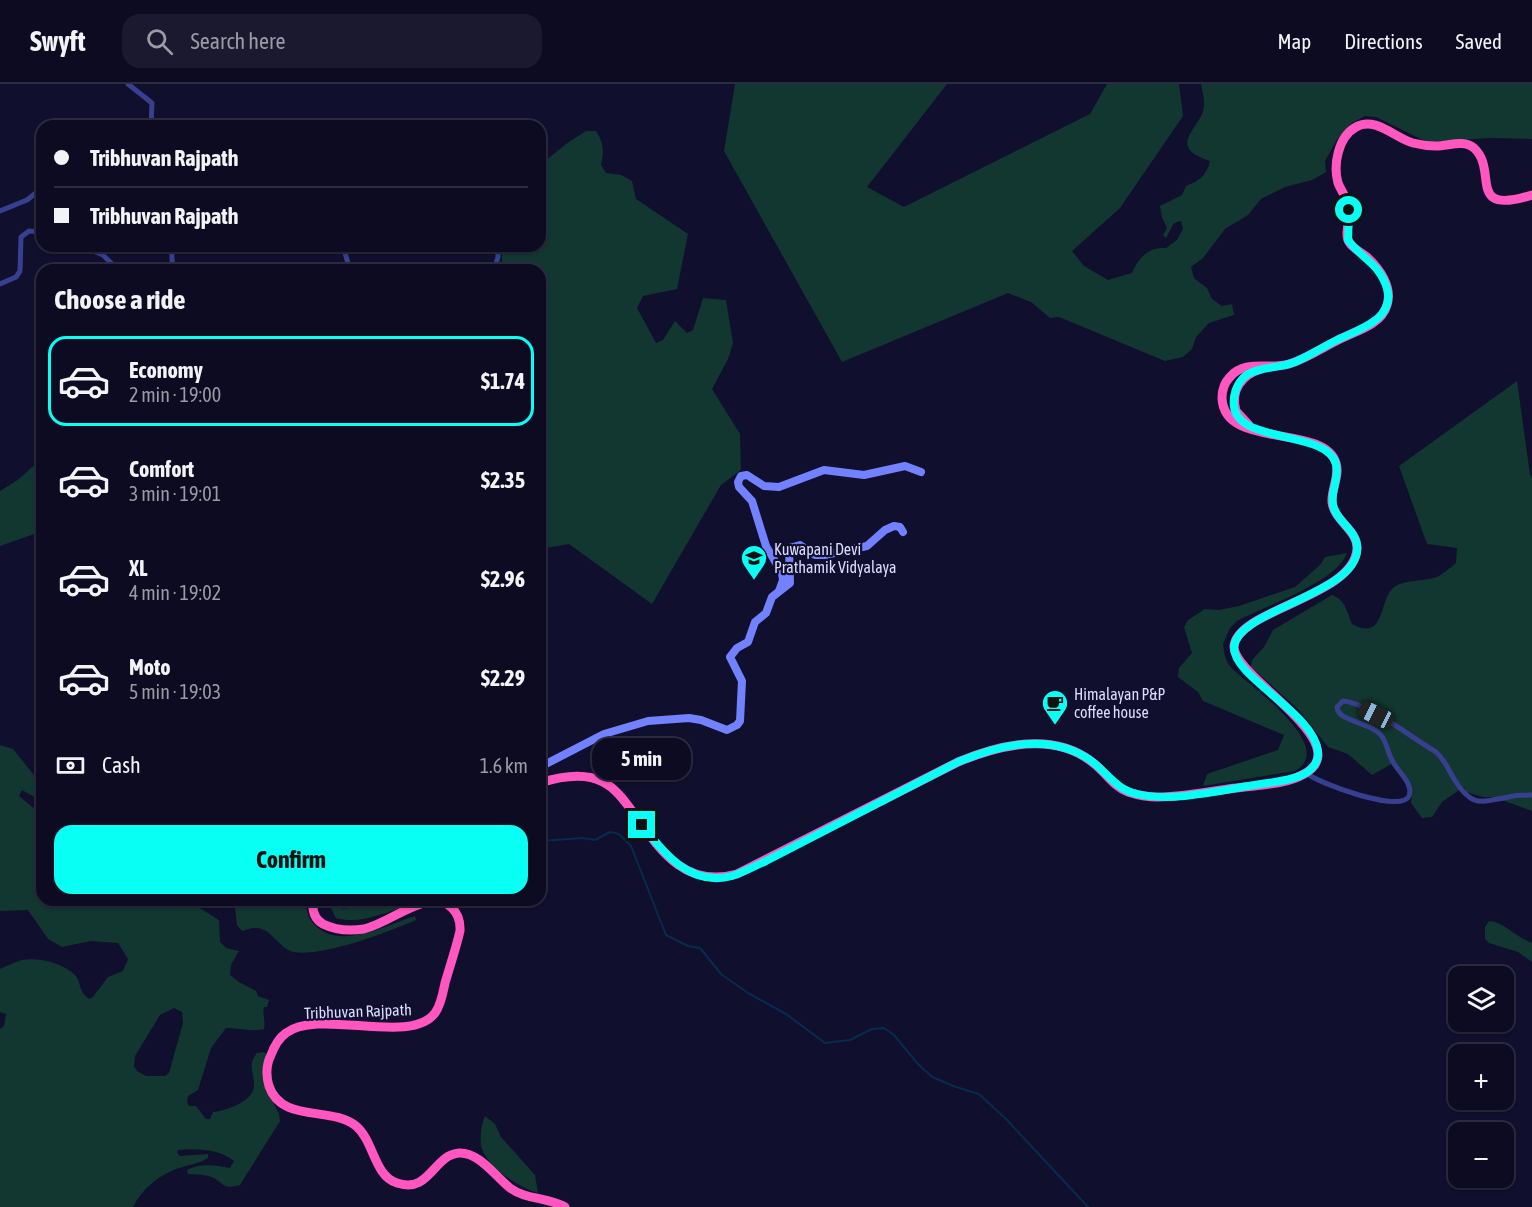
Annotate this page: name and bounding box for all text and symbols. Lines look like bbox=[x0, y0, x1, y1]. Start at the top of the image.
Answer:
search box bbox=[122, 14, 542, 68]
text: Swyft bbox=[30, 25, 86, 57]
icon: search bbox=[143, 25, 176, 58]
text: Search here bbox=[191, 28, 285, 54]
text: Map bbox=[1277, 29, 1311, 53]
text: Directions bbox=[1344, 29, 1423, 53]
text: Saved bbox=[1456, 29, 1502, 53]
text: Tribhuvan Rajpath bbox=[90, 145, 238, 171]
route start bbox=[1335, 196, 1362, 223]
text: Tribhuvan Rajpath bbox=[90, 203, 238, 229]
text: Choose a ride bbox=[54, 284, 186, 315]
icon: car bbox=[57, 354, 111, 408]
text: Economy bbox=[129, 357, 203, 383]
text: $1.74 bbox=[481, 368, 525, 394]
text: 2 min · 19:00 bbox=[129, 383, 221, 406]
icon: car bbox=[57, 453, 111, 507]
text: Comfort bbox=[129, 456, 194, 482]
text: $2.35 bbox=[481, 467, 525, 493]
text: 3 min · 19:01 bbox=[129, 482, 221, 505]
place label: Kuwapani Devi Prathamik Vidyalaya bbox=[774, 540, 896, 577]
school or university icon: Kuwapani Devi Prathamik Vidyalaya bbox=[739, 543, 769, 581]
icon: car bbox=[57, 552, 111, 606]
text: XL bbox=[129, 555, 147, 581]
text: $2.96 bbox=[481, 566, 525, 592]
text: 4 min · 19:02 bbox=[129, 581, 221, 604]
icon: car bbox=[57, 651, 111, 705]
text: Moto bbox=[129, 654, 171, 680]
text: $2.29 bbox=[481, 665, 525, 691]
text: 5 min · 19:03 bbox=[129, 680, 221, 703]
place label: Himalayan P&P coffee house bbox=[1074, 685, 1166, 721]
cafe icon: Himalayan P&P coffee house bbox=[1040, 688, 1070, 726]
car bbox=[1356, 699, 1396, 731]
callout: 5 min bbox=[592, 738, 692, 780]
text: 5 min bbox=[621, 747, 662, 770]
icon: cash bbox=[54, 749, 87, 782]
text: Cash bbox=[102, 752, 141, 778]
text: 1.6 km bbox=[480, 754, 528, 777]
route end bbox=[628, 811, 655, 838]
button: Confirm bbox=[54, 825, 528, 894]
map controls bbox=[1448, 966, 1514, 1188]
button: layers bbox=[1448, 966, 1514, 1032]
street label: Tribhuvan Rajpath bbox=[304, 1000, 412, 1023]
button: + bbox=[1448, 1044, 1514, 1110]
button: − bbox=[1448, 1122, 1514, 1188]

